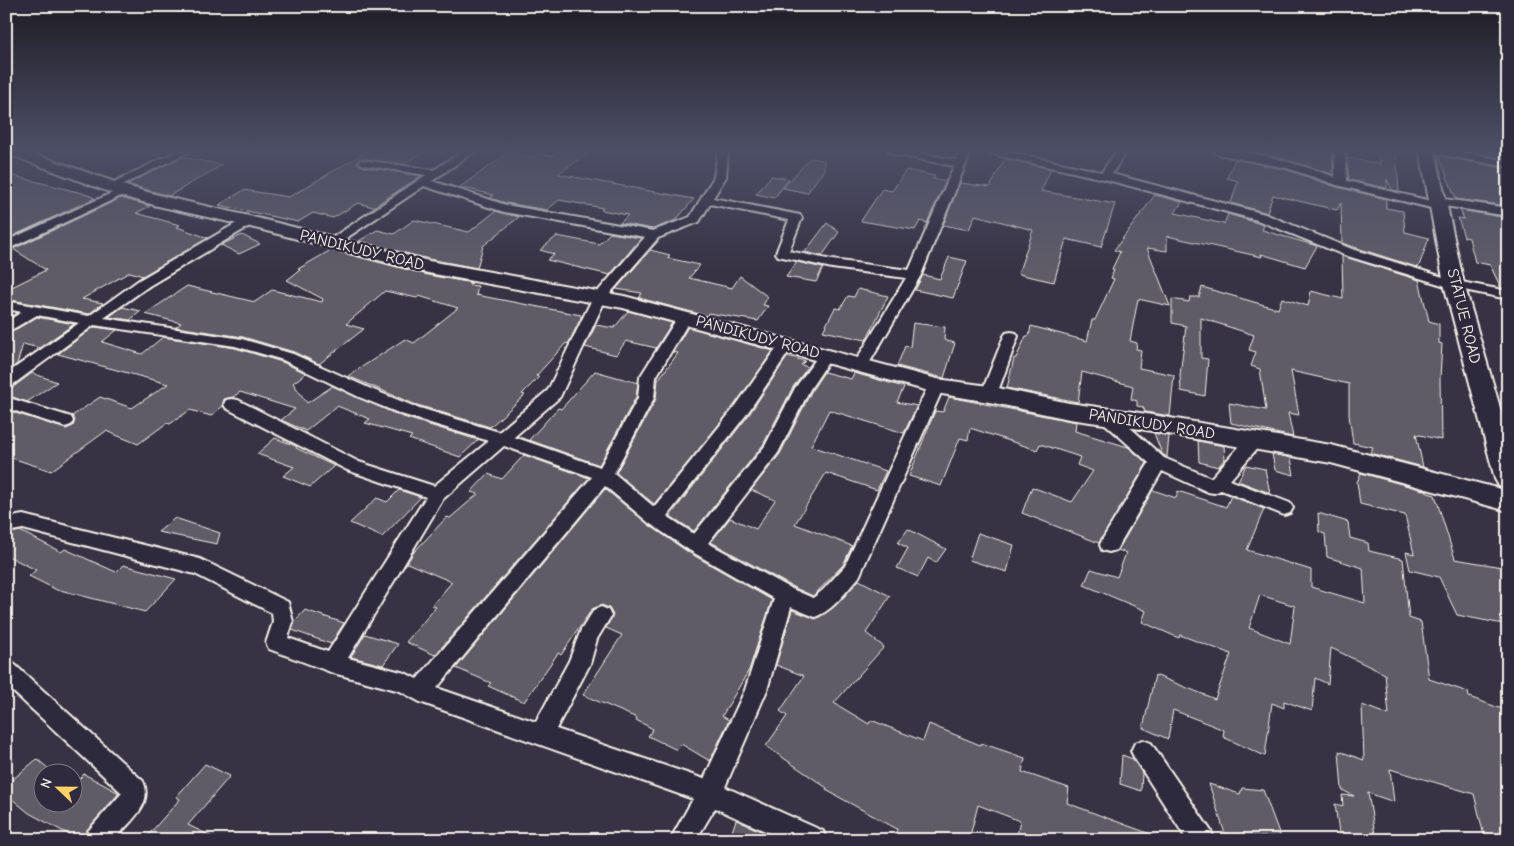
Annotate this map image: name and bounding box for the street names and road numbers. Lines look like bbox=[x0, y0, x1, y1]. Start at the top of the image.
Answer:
street label: PANDIKUDY ROAD bbox=[298, 226, 426, 274]
street label: STATUE ROAD bbox=[1443, 267, 1485, 365]
street label: PANDIKUDY ROAD bbox=[694, 312, 822, 362]
street label: PANDIKUDY ROAD bbox=[1088, 405, 1216, 443]

